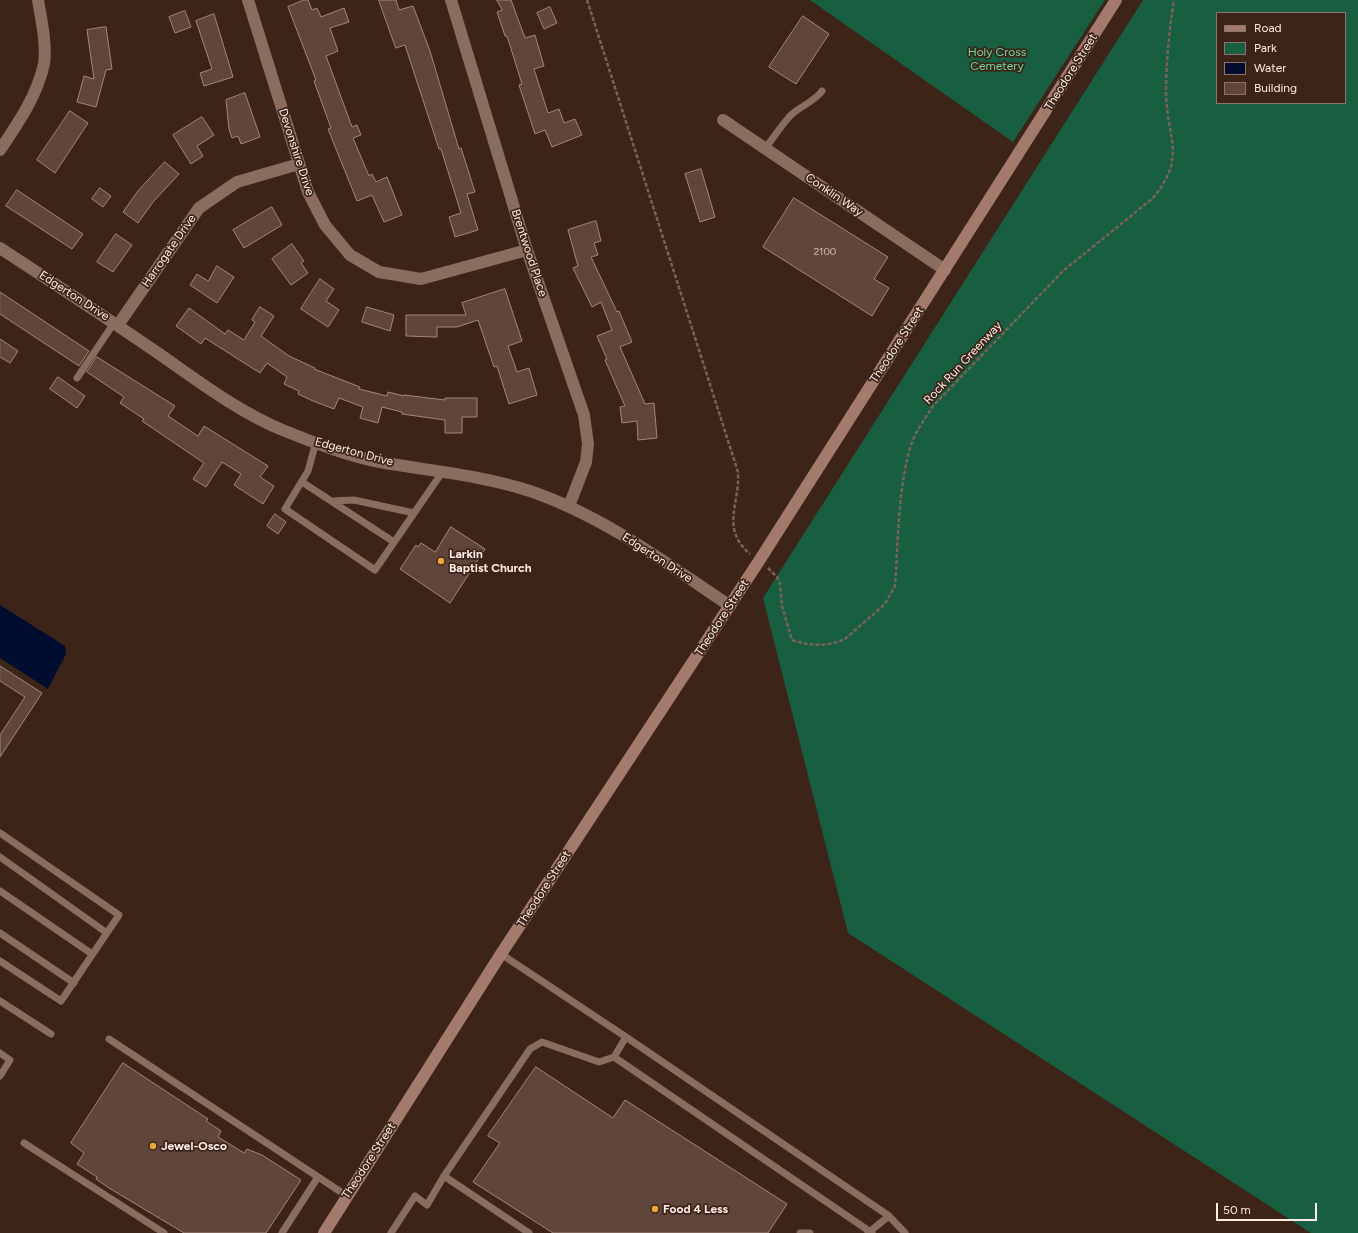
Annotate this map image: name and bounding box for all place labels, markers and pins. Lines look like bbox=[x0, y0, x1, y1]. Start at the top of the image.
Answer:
place label: Larkin Baptist Church bbox=[449, 547, 531, 575]
marker: Larkin Baptist Church bbox=[436, 556, 446, 566]
place label: Jewel-Osco bbox=[161, 1139, 227, 1153]
marker: Jewel-Osco bbox=[148, 1141, 158, 1151]
place label: Food 4 Less bbox=[663, 1202, 728, 1216]
marker: Food 4 Less bbox=[650, 1204, 660, 1214]

